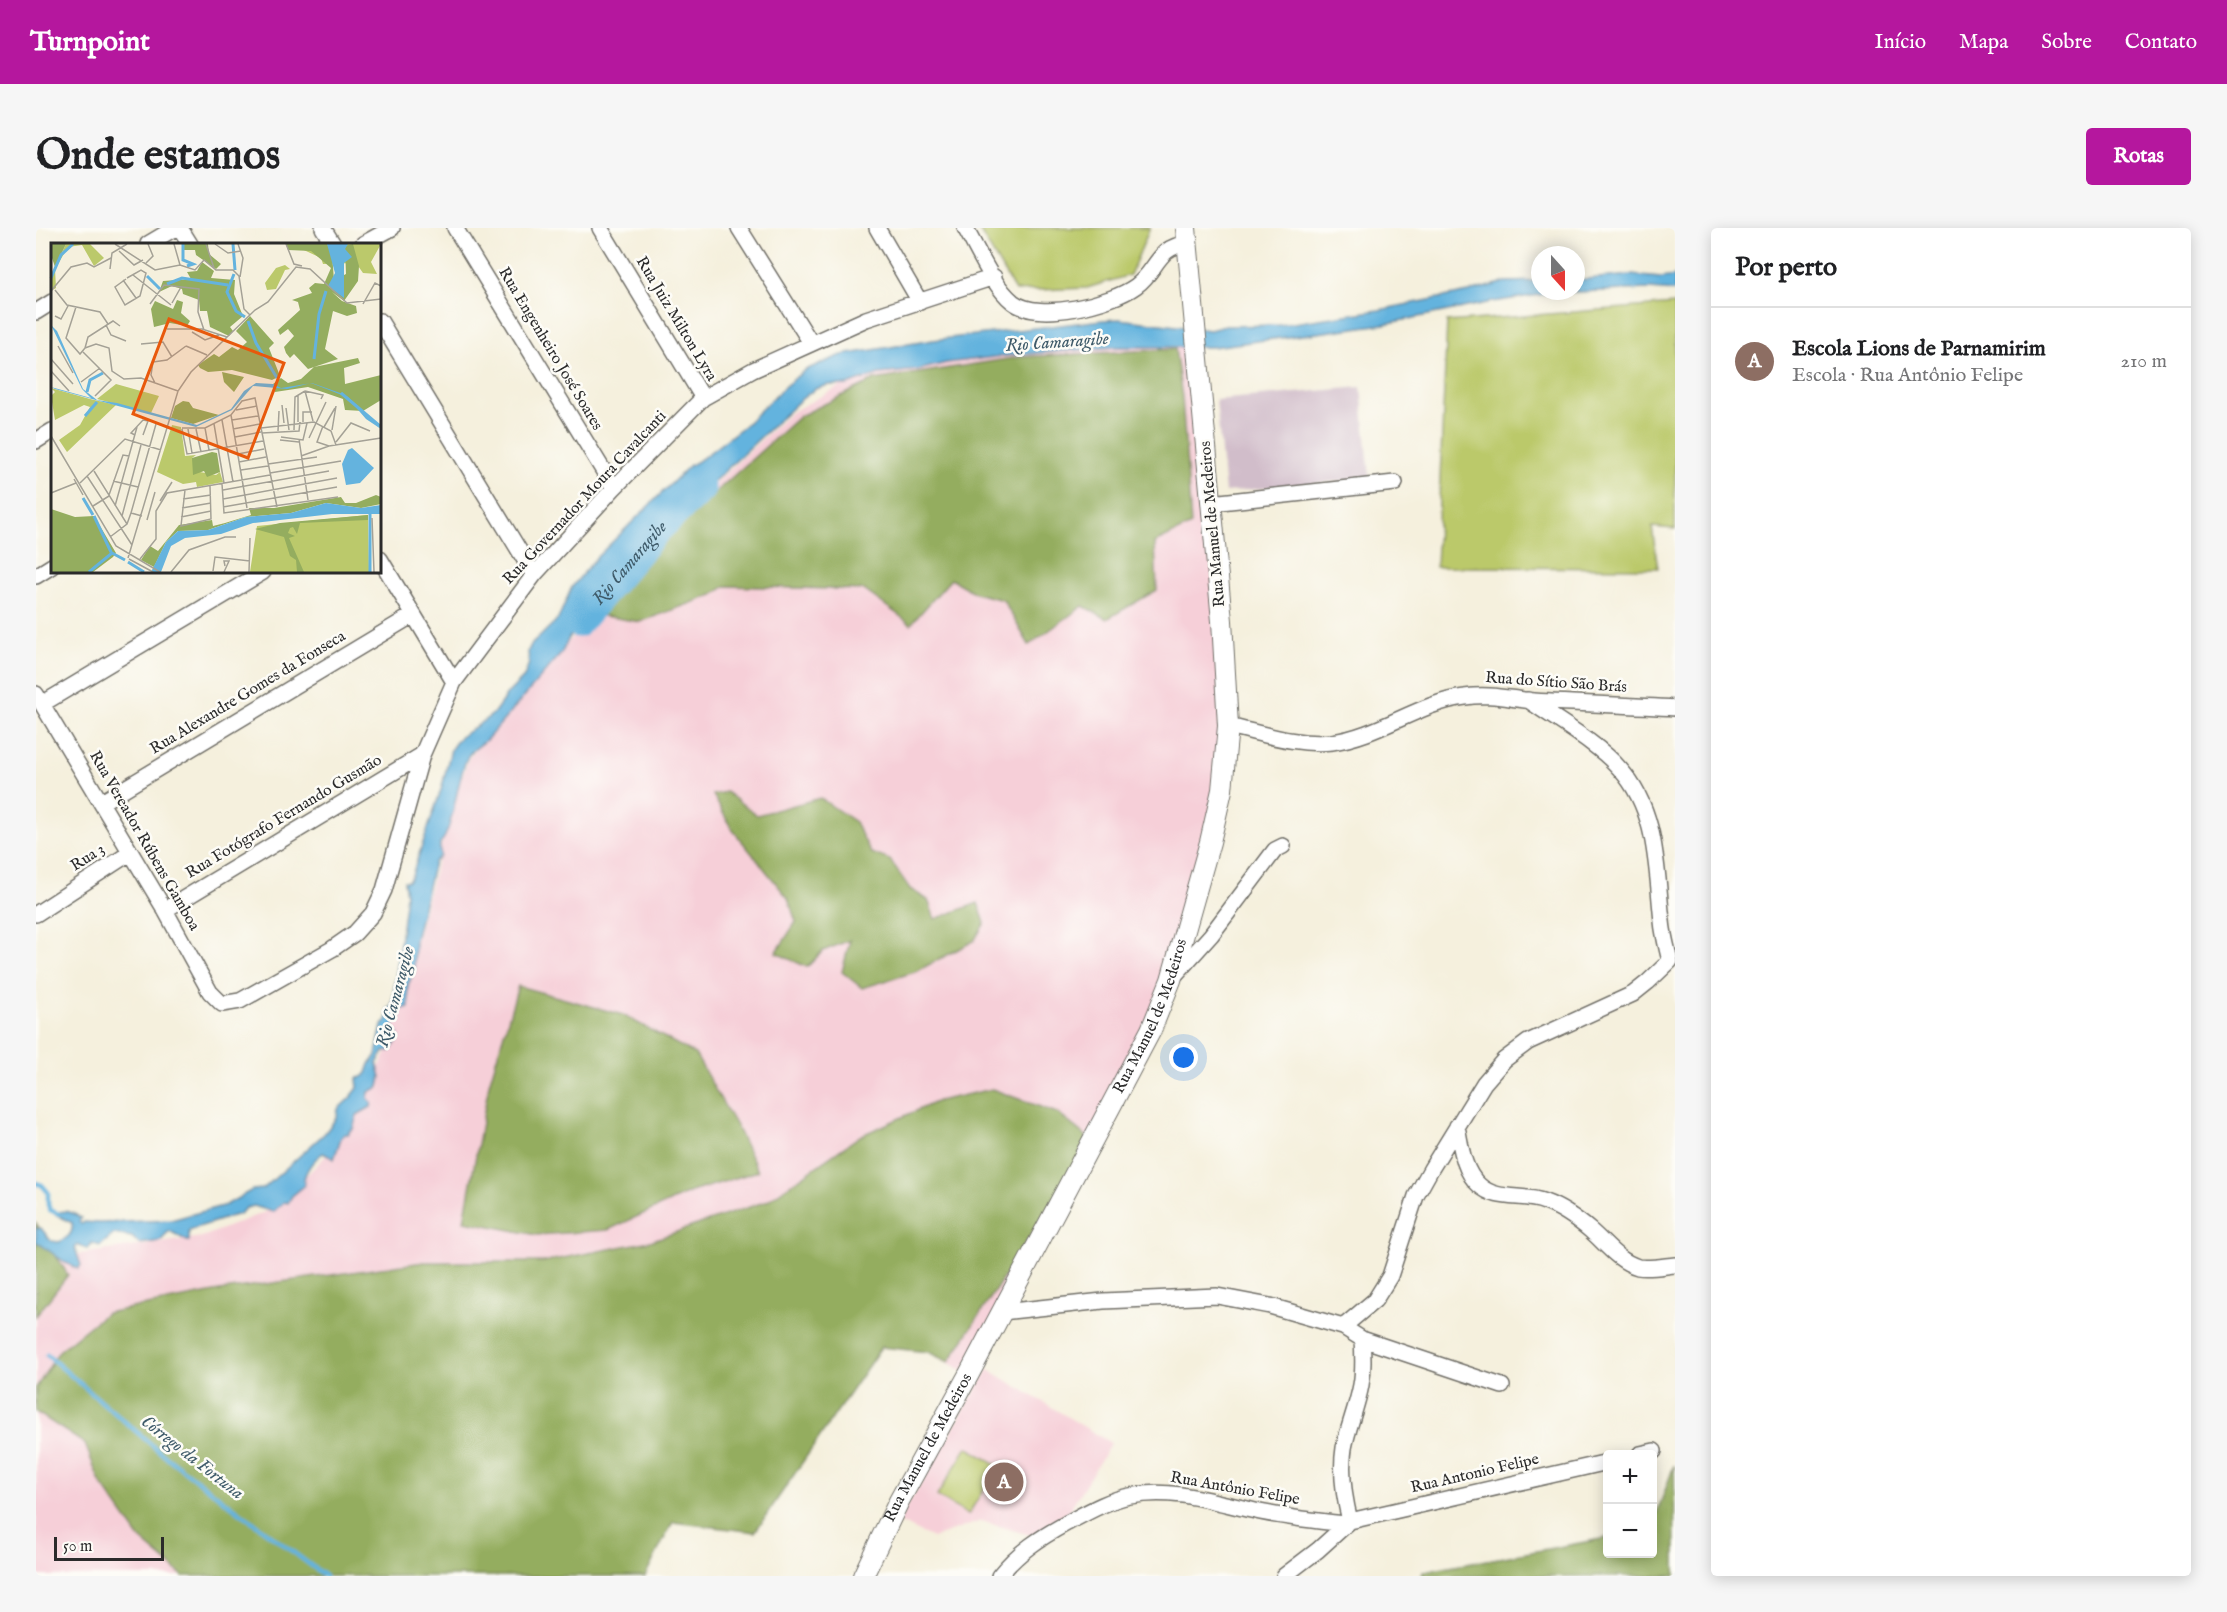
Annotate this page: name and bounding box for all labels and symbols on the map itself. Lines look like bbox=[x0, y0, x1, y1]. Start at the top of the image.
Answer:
inset map bbox=[51, 243, 381, 573]
north arrow bbox=[1531, 246, 1585, 300]
street label: Rua Juiz Milton Lyra bbox=[631, 253, 721, 385]
street label: Rua Engenheiro José Soares bbox=[493, 264, 607, 435]
water label: Rio Camaragibe bbox=[1005, 328, 1109, 358]
street label: Rua Governador Moura Cavalcanti bbox=[499, 407, 671, 589]
street label: Rua Manuel de Medeiros bbox=[1196, 440, 1230, 608]
water label: Rio Camaragibe bbox=[588, 516, 672, 610]
street label: Rua Alexandre Gomes da Fonseca bbox=[147, 627, 349, 759]
street label: Rua do Sítio São Brás bbox=[1485, 668, 1628, 698]
street label: Rua Vereador Rúbens Gamboa bbox=[84, 748, 204, 935]
street label: Rua Fotógrafo Fernando Gusmão bbox=[182, 750, 386, 884]
street label: Rua 3 bbox=[67, 840, 109, 876]
street label: Rua Manuel de Medeiros bbox=[1109, 936, 1192, 1097]
water label: Rio Camaragibe bbox=[371, 944, 421, 1050]
your location bbox=[1169, 1043, 1198, 1072]
street label: Rua Manuel de Medeiros bbox=[880, 1370, 978, 1526]
water label: Córrego da Fortuna bbox=[136, 1411, 248, 1505]
street label: Rua Antonio Felipe bbox=[1409, 1450, 1541, 1498]
pin: A bbox=[984, 1460, 1024, 1504]
street label: Rua Antônio Felipe bbox=[1169, 1468, 1301, 1510]
scale bar bbox=[54, 1534, 164, 1562]

